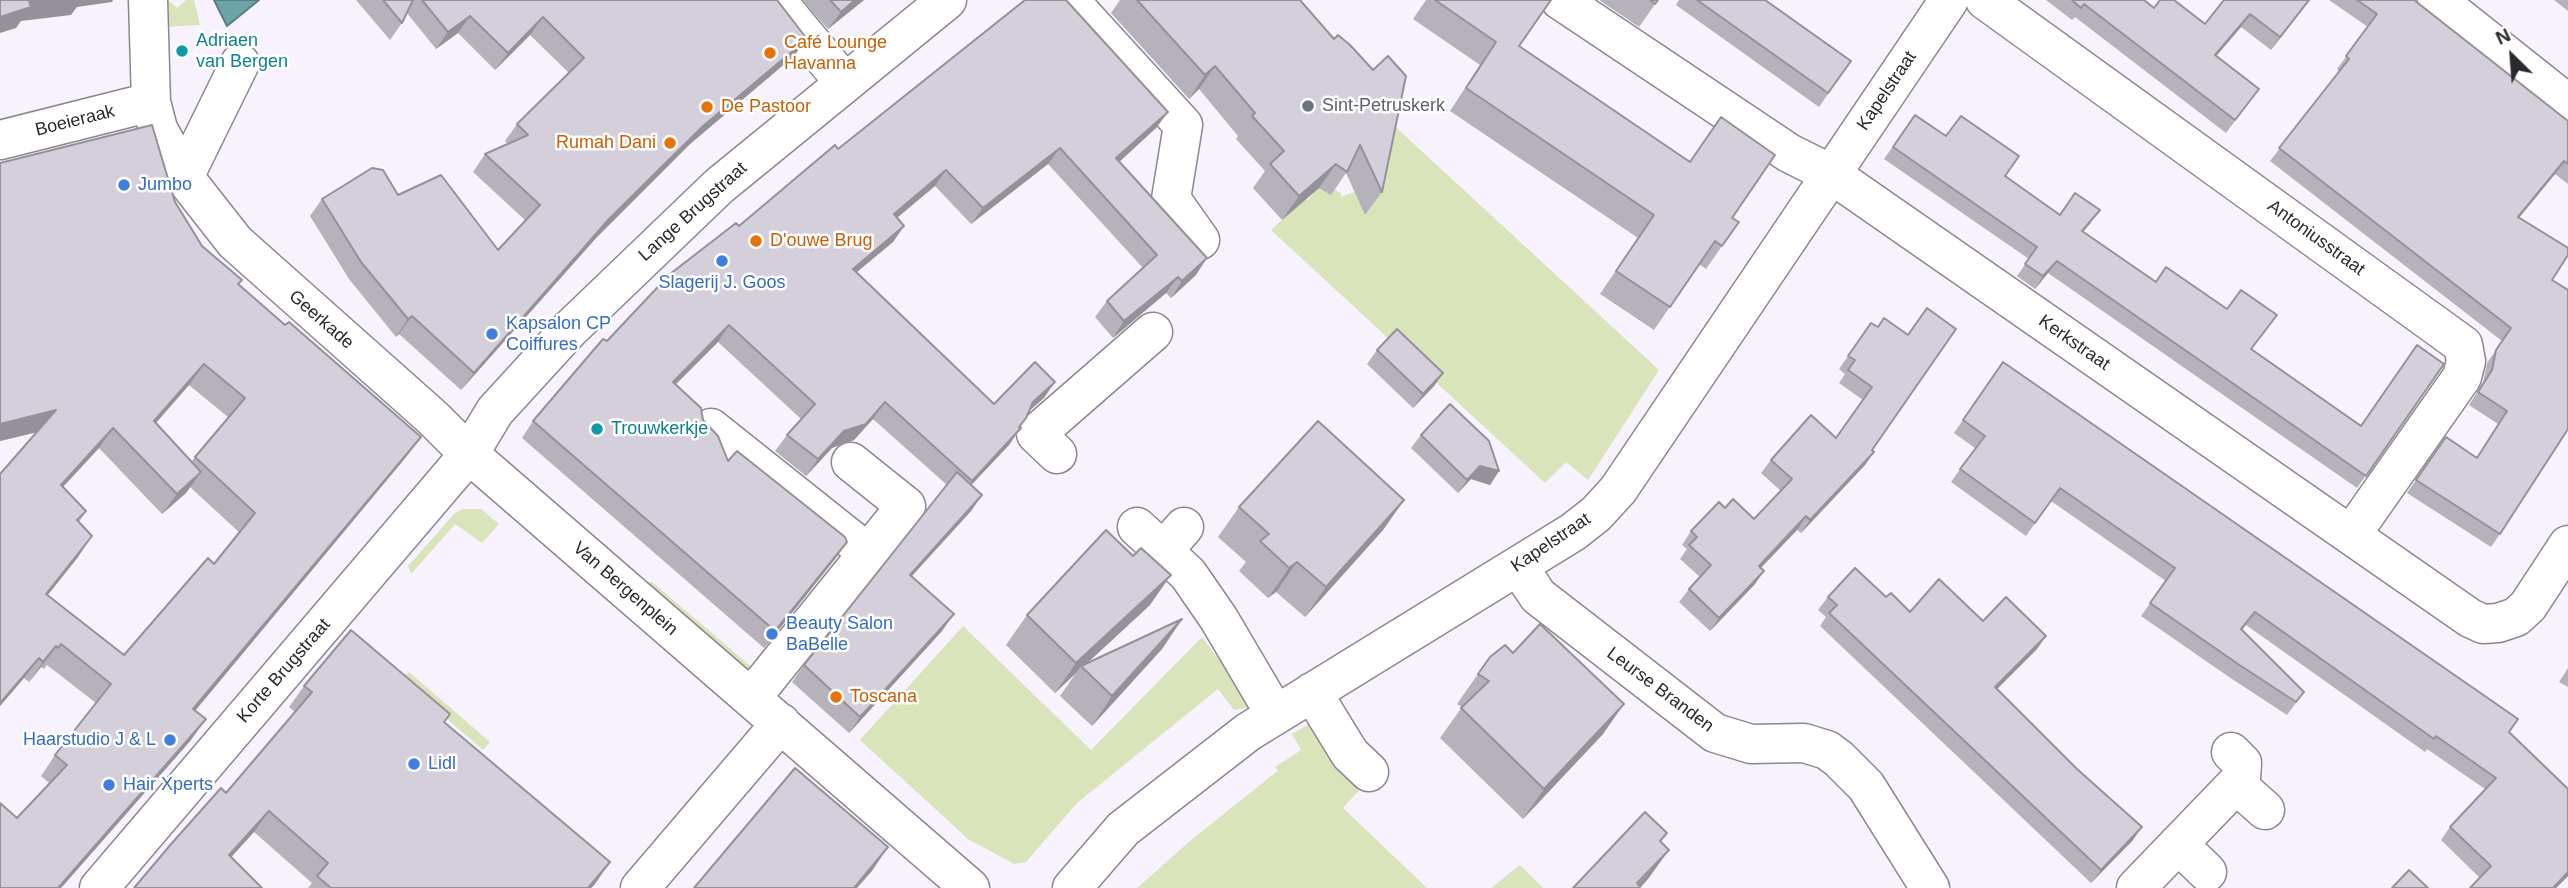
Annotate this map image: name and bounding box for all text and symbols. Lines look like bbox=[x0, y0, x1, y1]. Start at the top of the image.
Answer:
north arrow bbox=[2477, 21, 2547, 91]
text: N bbox=[2492, 24, 2514, 49]
place label: Adriaen van Bergen bbox=[196, 30, 288, 72]
place label: Café Lounge Havanna bbox=[784, 32, 887, 74]
marker: Adriaen van Bergen bbox=[174, 43, 190, 59]
marker: Café Lounge Havanna bbox=[762, 45, 778, 61]
street label: Kapelstraat bbox=[1853, 47, 1921, 135]
place label: Sint-Petruskerk bbox=[1322, 95, 1445, 117]
place label: De Pastoor bbox=[721, 96, 811, 118]
marker: Sint-Petruskerk bbox=[1300, 98, 1316, 114]
marker: De Pastoor bbox=[699, 99, 715, 115]
street label: Boeieraak bbox=[33, 101, 117, 141]
place label: Rumah Dani bbox=[556, 132, 656, 154]
marker: Rumah Dani bbox=[662, 135, 678, 151]
street label: Lange Brugstraat bbox=[634, 158, 752, 266]
place label: Jumbo bbox=[138, 174, 192, 196]
marker: Jumbo bbox=[116, 177, 132, 193]
street label: Antoniusstraat bbox=[2263, 195, 2369, 281]
place label: D'ouwe Brug bbox=[770, 230, 872, 252]
marker: D'ouwe Brug bbox=[748, 233, 764, 249]
marker: Slagerij J. Goos bbox=[714, 253, 730, 269]
place label: Slagerij J. Goos bbox=[658, 272, 786, 294]
street label: Geerkade bbox=[284, 286, 358, 354]
street label: Kerkstraat bbox=[2034, 311, 2114, 375]
place label: Kapsalon CP Coiffures bbox=[506, 313, 611, 356]
marker: Kapsalon CP Coiffures bbox=[484, 326, 500, 342]
place label: Trouwkerkje bbox=[611, 418, 708, 440]
marker: Trouwkerkje bbox=[589, 421, 605, 437]
street label: Kapelstraat bbox=[1507, 509, 1595, 577]
street label: Van Bergenplein bbox=[568, 538, 682, 640]
place label: Beauty Salon BaBelle bbox=[786, 613, 893, 656]
street label: Korte Brugstraat bbox=[233, 614, 335, 728]
marker: Beauty Salon BaBelle bbox=[764, 626, 780, 642]
street label: Leurse Branden bbox=[1602, 643, 1718, 737]
place label: Toscana bbox=[850, 686, 917, 708]
marker: Toscana bbox=[828, 689, 844, 705]
place label: Haarstudio J & L bbox=[23, 729, 156, 751]
marker: Haarstudio J & L bbox=[162, 732, 178, 748]
place label: Lidl bbox=[428, 753, 456, 775]
marker: Lidl bbox=[406, 756, 422, 772]
place label: Hair Xperts bbox=[123, 774, 213, 796]
marker: Hair Xperts bbox=[101, 777, 117, 793]

